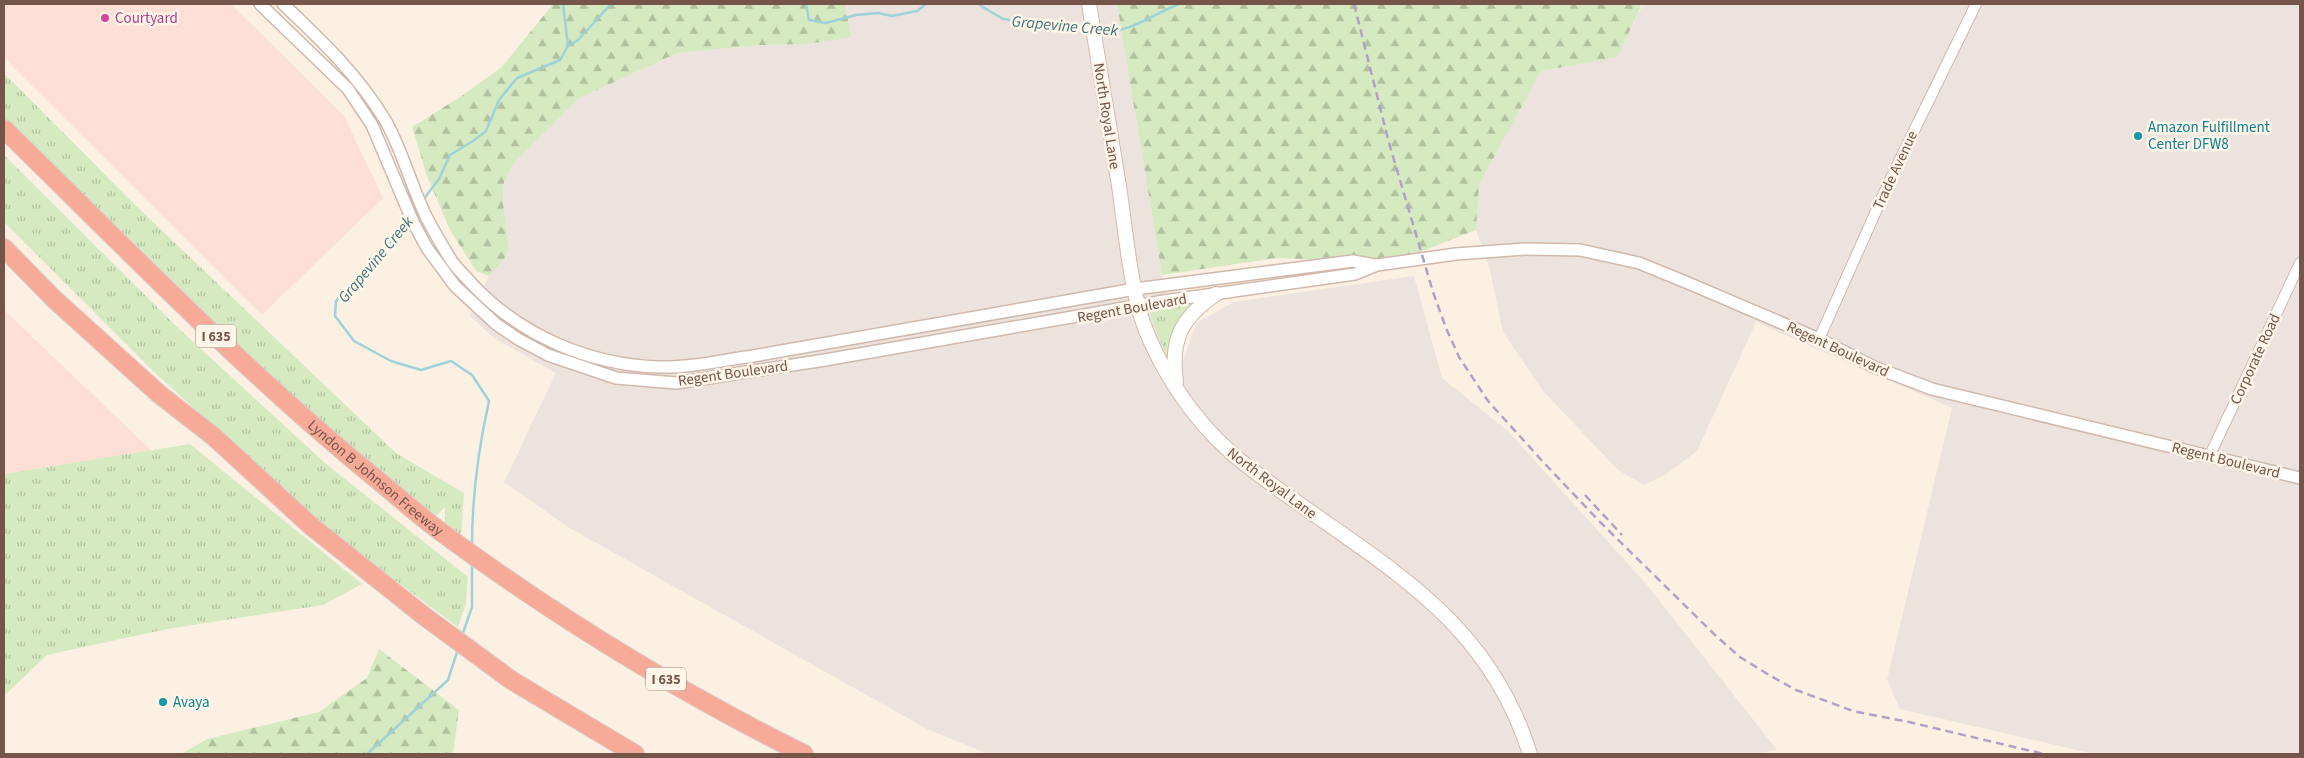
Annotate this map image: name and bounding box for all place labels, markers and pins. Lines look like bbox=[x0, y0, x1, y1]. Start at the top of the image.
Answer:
place label: Courtyard bbox=[115, 8, 178, 29]
marker: Courtyard bbox=[99, 12, 111, 24]
place label: Amazon Fulfillment Center DFW8 bbox=[2148, 117, 2270, 155]
marker: Amazon Fulfillment Center DFW8 bbox=[2132, 130, 2144, 142]
place label: Avaya bbox=[173, 692, 210, 713]
marker: Avaya bbox=[157, 696, 169, 708]

